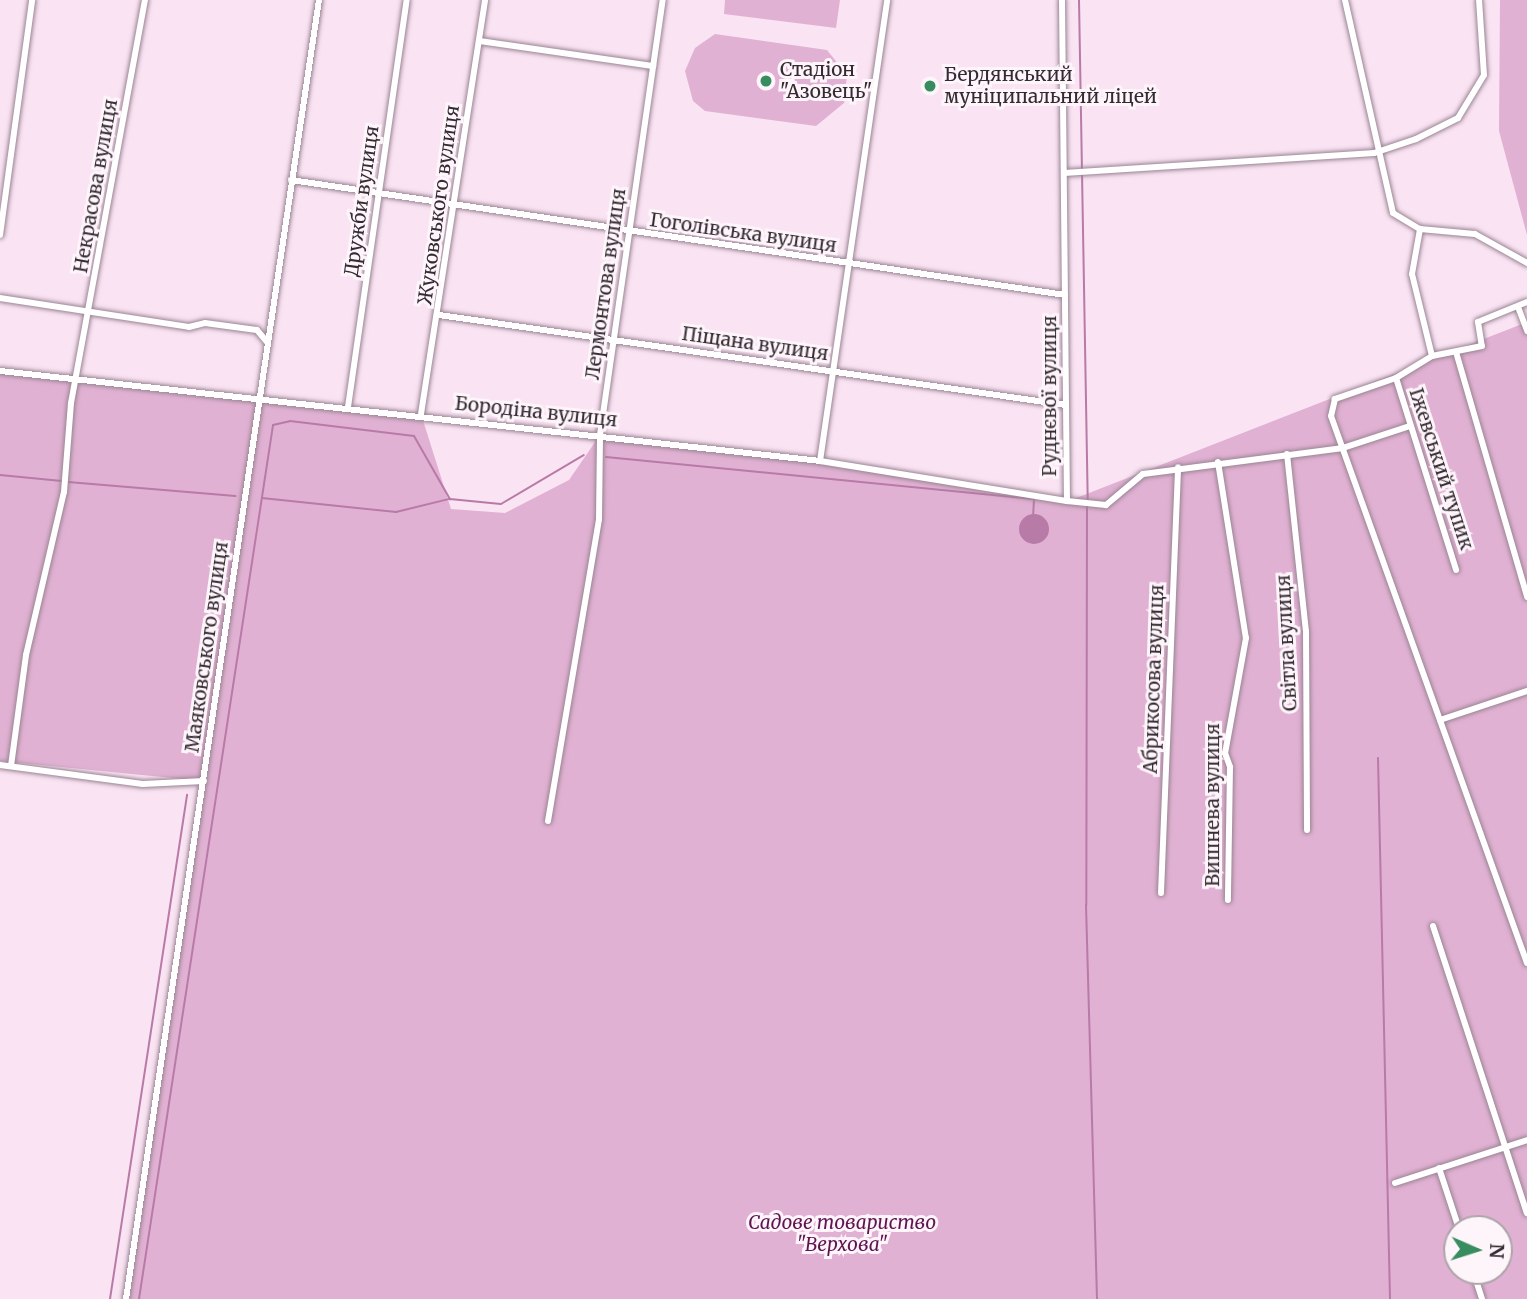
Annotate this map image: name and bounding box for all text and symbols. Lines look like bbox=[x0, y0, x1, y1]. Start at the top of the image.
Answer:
place label: Стадіон "Азовець" bbox=[780, 59, 872, 103]
place label: Бердянський муніципальний ліцей bbox=[944, 64, 1157, 108]
marker: Стадіон "Азовець" bbox=[758, 73, 774, 89]
marker: Бердянський муніципальний ліцей bbox=[922, 78, 938, 94]
street label: Некрасова вулиця bbox=[69, 97, 123, 275]
street label: Жуковського вулиця bbox=[414, 104, 464, 306]
street label: Дружби вулиця bbox=[340, 124, 384, 278]
street label: Лермонтова вулиця bbox=[581, 187, 631, 381]
street label: Гоголівська вулиця bbox=[648, 209, 838, 257]
street label: Руднєвої вулиця bbox=[1039, 315, 1061, 477]
street label: Піщана вулиця bbox=[680, 322, 830, 366]
street label: Іжевський тупик bbox=[1404, 385, 1478, 553]
street label: Бородіна вулиця bbox=[454, 392, 618, 432]
street label: Маяковського вулиця bbox=[181, 540, 233, 754]
street label: Світла вулиця bbox=[1272, 574, 1302, 712]
street label: Абрикосова вулиця bbox=[1139, 584, 1169, 774]
street label: Вишнева вулиця bbox=[1202, 723, 1224, 887]
park label: Садове товариство "Верхова" bbox=[748, 1212, 936, 1256]
north arrow bbox=[1443, 1215, 1513, 1285]
text: N bbox=[1485, 1243, 1509, 1259]

